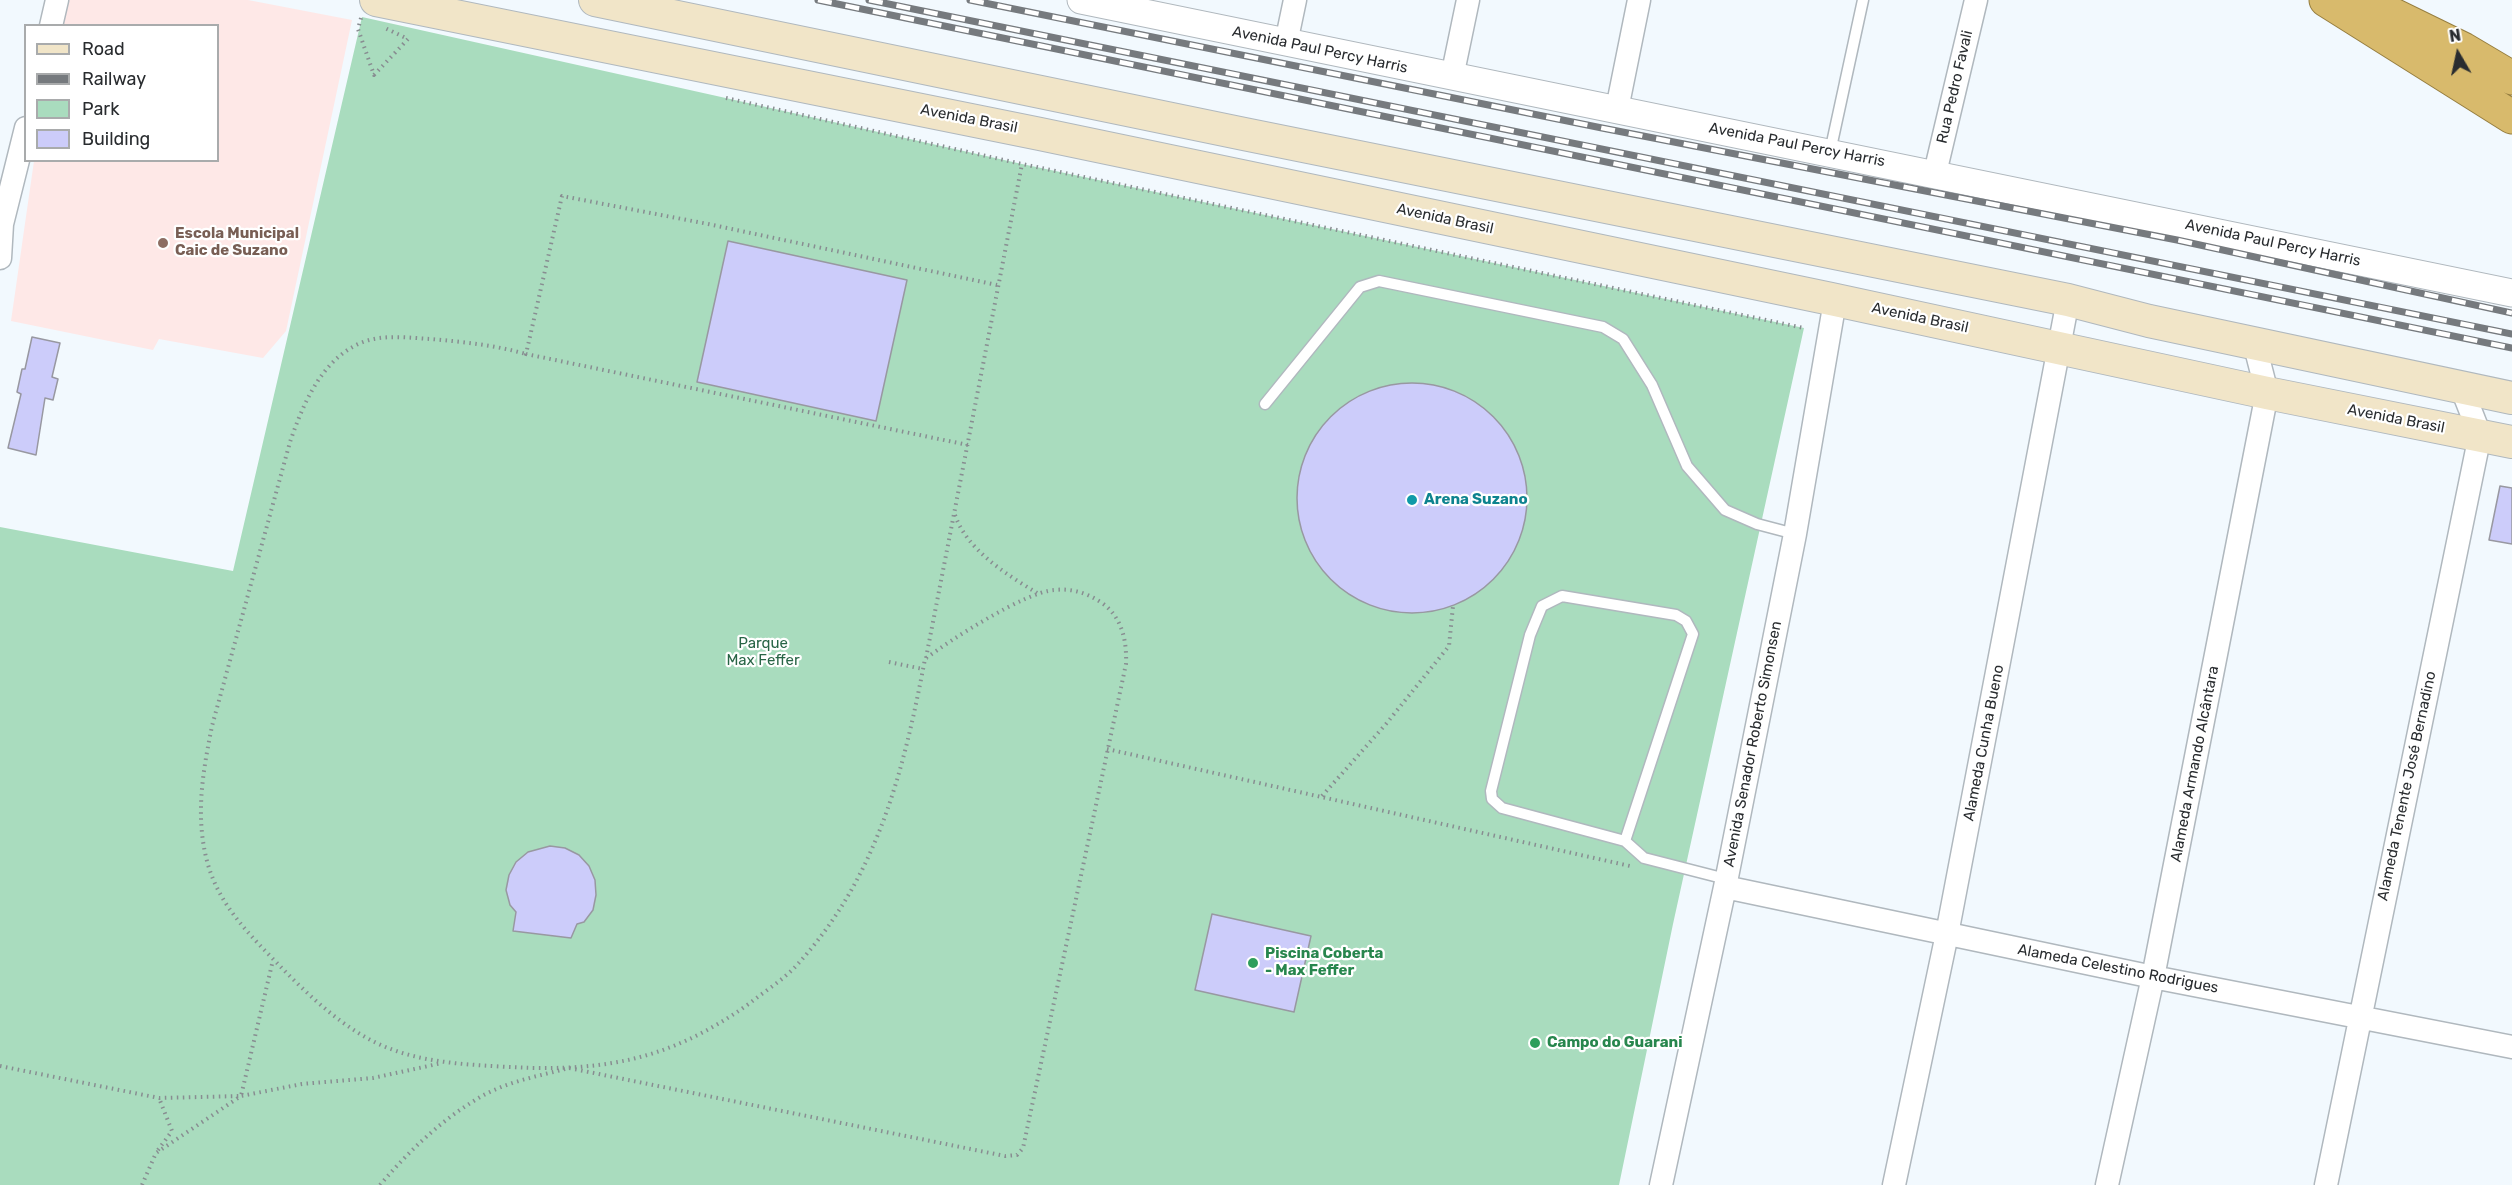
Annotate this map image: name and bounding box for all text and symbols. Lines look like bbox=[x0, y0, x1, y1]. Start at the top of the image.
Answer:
street label: Avenida Paul Percy Harris bbox=[1231, 23, 1409, 77]
legend bbox=[24, 24, 219, 162]
north arrow bbox=[2428, 24, 2488, 84]
text: N bbox=[2448, 25, 2462, 46]
street label: Rua Pedro Favali bbox=[1933, 29, 1977, 145]
text: Road bbox=[82, 38, 125, 60]
text: Railway bbox=[82, 68, 146, 90]
text: Park bbox=[82, 98, 119, 120]
street label: Avenida Brasil bbox=[919, 101, 1019, 137]
street label: Avenida Paul Percy Harris bbox=[1707, 119, 1887, 171]
text: Building bbox=[82, 128, 150, 150]
street label: Avenida Brasil bbox=[1395, 200, 1495, 238]
street label: Avenida Paul Percy Harris bbox=[2184, 216, 2362, 270]
place label: Escola Municipal Caic de Suzano bbox=[175, 225, 299, 260]
marker: Escola Municipal Caic de Suzano bbox=[156, 236, 170, 250]
street label: Avenida Brasil bbox=[1870, 299, 1970, 337]
street label: Avenida Brasil bbox=[2346, 401, 2446, 437]
place label: Arena Suzano bbox=[1424, 491, 1528, 509]
marker: Arena Suzano bbox=[1405, 493, 1419, 507]
street label: Avenida Senador Roberto Simonsen bbox=[1720, 619, 1786, 869]
park label: Parque Max Feffer bbox=[726, 635, 800, 670]
street label: Alameda Cunha Bueno bbox=[1960, 663, 2008, 823]
street label: Alameda Armando Alcântara bbox=[2167, 664, 2223, 864]
street label: Alameda Tenente José Bernadino bbox=[2374, 670, 2440, 902]
street label: Alameda Celestino Rodrigues bbox=[2016, 941, 2220, 997]
place label: Piscina Coberta - Max Feffer bbox=[1265, 945, 1383, 980]
marker: Piscina Coberta - Max Feffer bbox=[1246, 956, 1260, 970]
place label: Campo do Guarani bbox=[1547, 1034, 1683, 1052]
marker: Campo do Guarani bbox=[1528, 1036, 1542, 1050]

